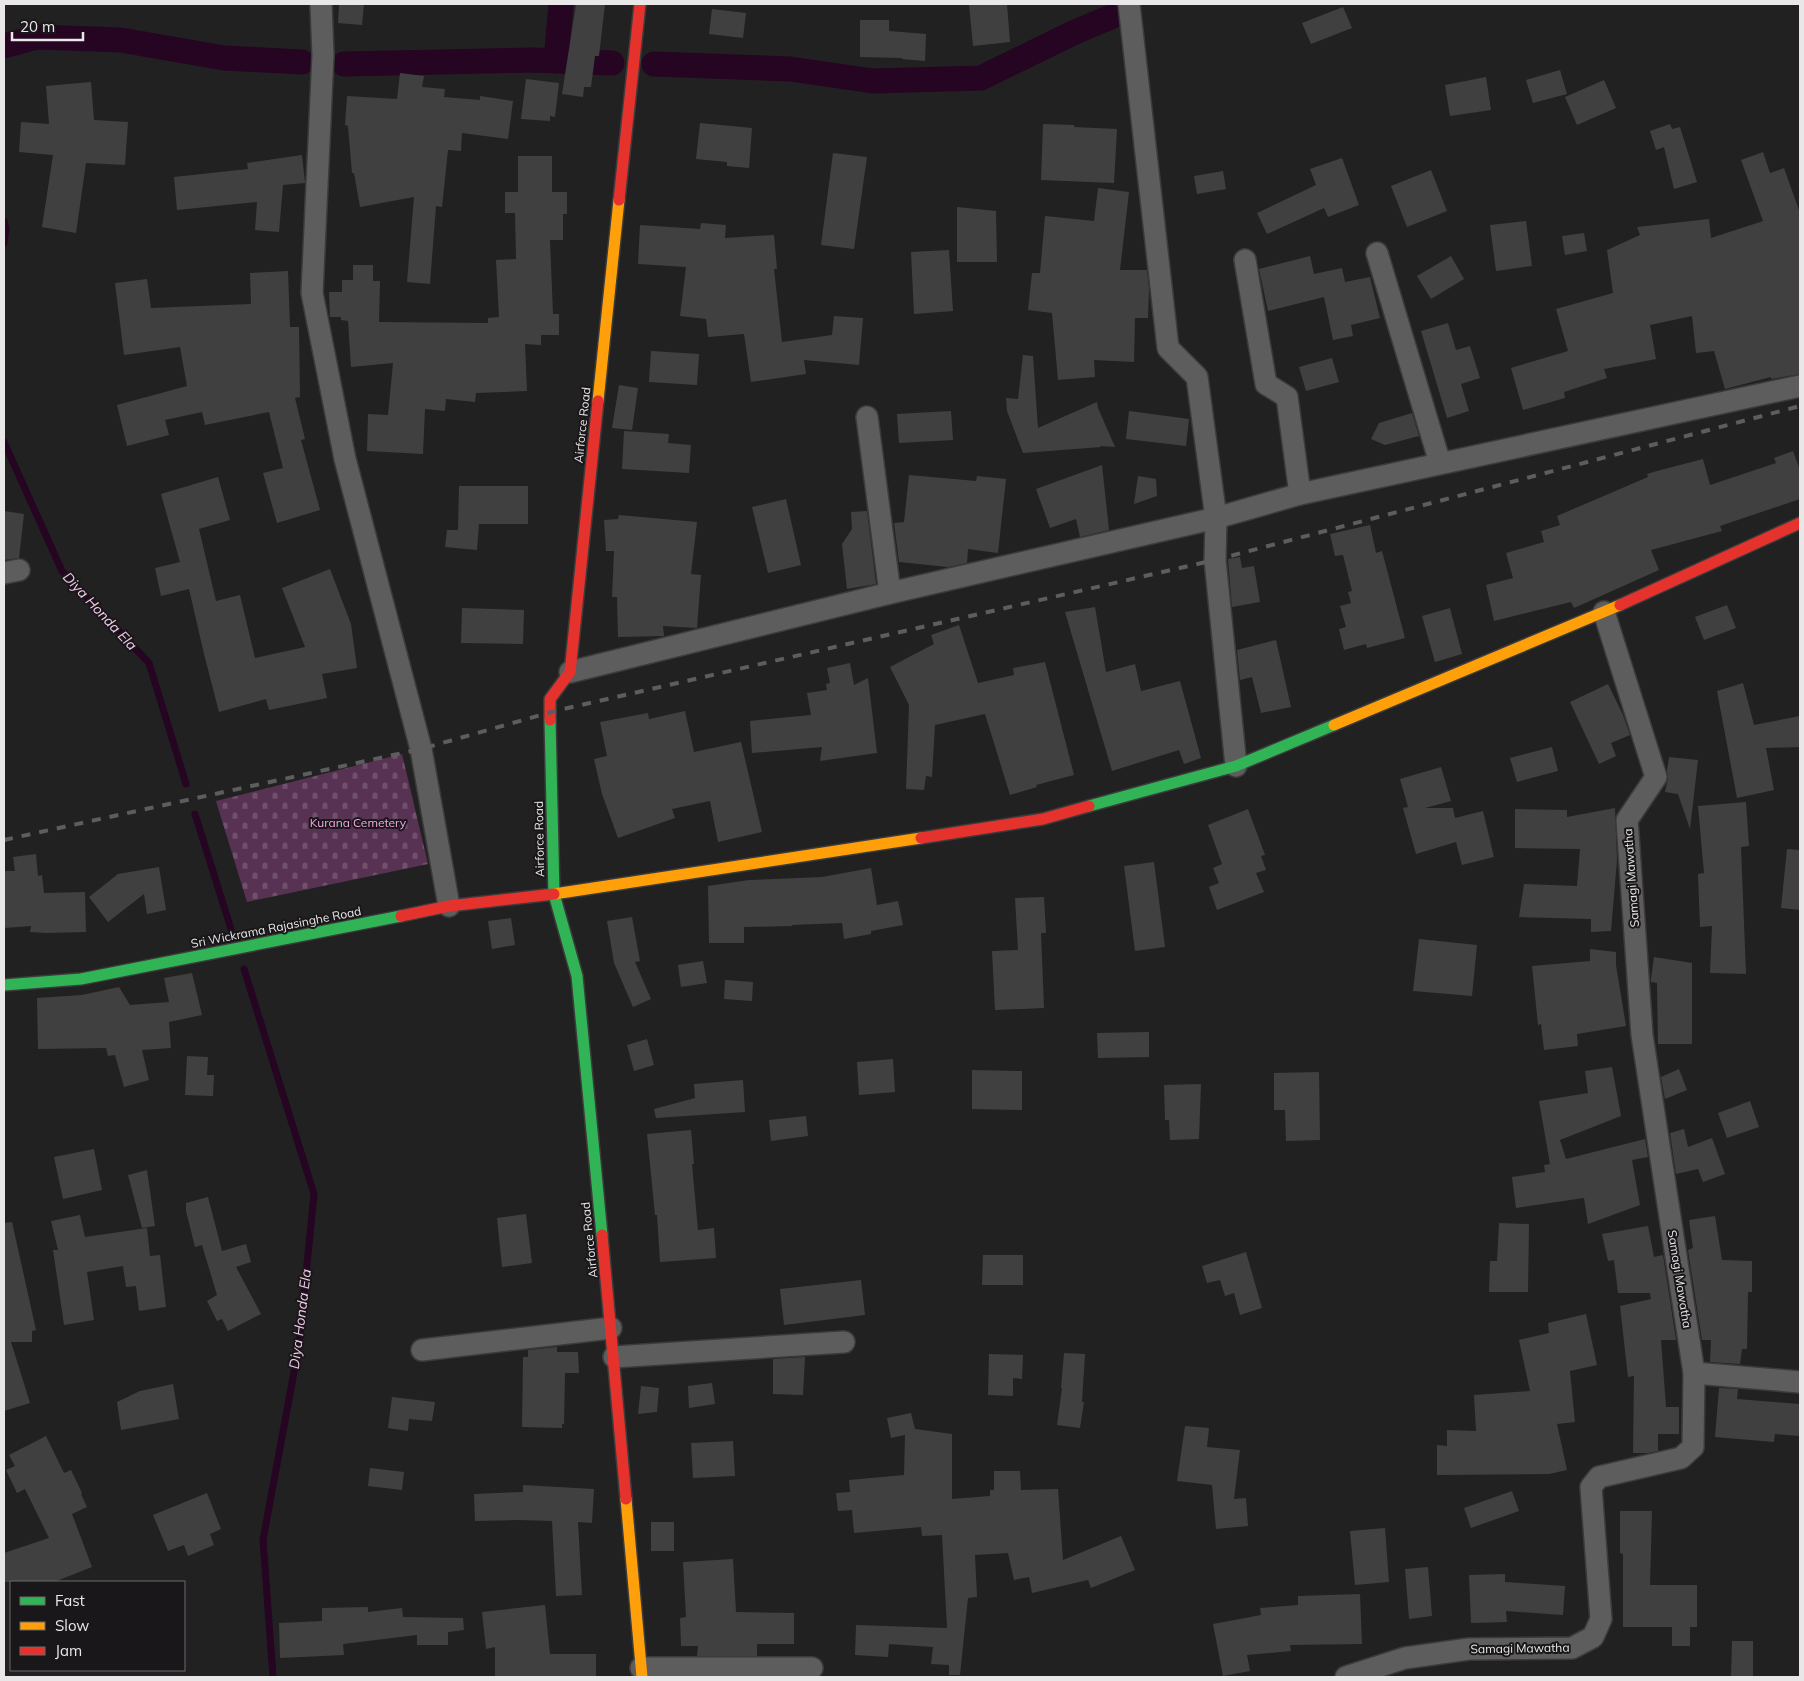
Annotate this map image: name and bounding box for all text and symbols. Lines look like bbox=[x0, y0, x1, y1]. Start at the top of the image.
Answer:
scale bar bbox=[12, 10, 84, 42]
text: 20 m bbox=[20, 17, 55, 36]
street label: Airforce Road bbox=[571, 386, 593, 464]
water label: Diya Honda Ela bbox=[59, 568, 141, 654]
street label: Airforce Road bbox=[531, 801, 547, 877]
park label: Kurana Cemetery bbox=[310, 815, 407, 830]
street label: Samagi Mawatha bbox=[1620, 828, 1642, 928]
street label: Sri Wickrama Rajasinghe Road bbox=[190, 903, 362, 951]
street label: Airforce Road bbox=[578, 1201, 600, 1279]
street label: Samagi Mawatha bbox=[1665, 1229, 1695, 1329]
water label: Diya Honda Ela bbox=[285, 1268, 315, 1370]
legend bbox=[10, 1581, 185, 1671]
text: Fast bbox=[55, 1591, 85, 1610]
text: Slow bbox=[55, 1616, 89, 1635]
street label: Samagi Mawatha bbox=[1470, 1640, 1570, 1656]
text: Jam bbox=[55, 1641, 82, 1660]

